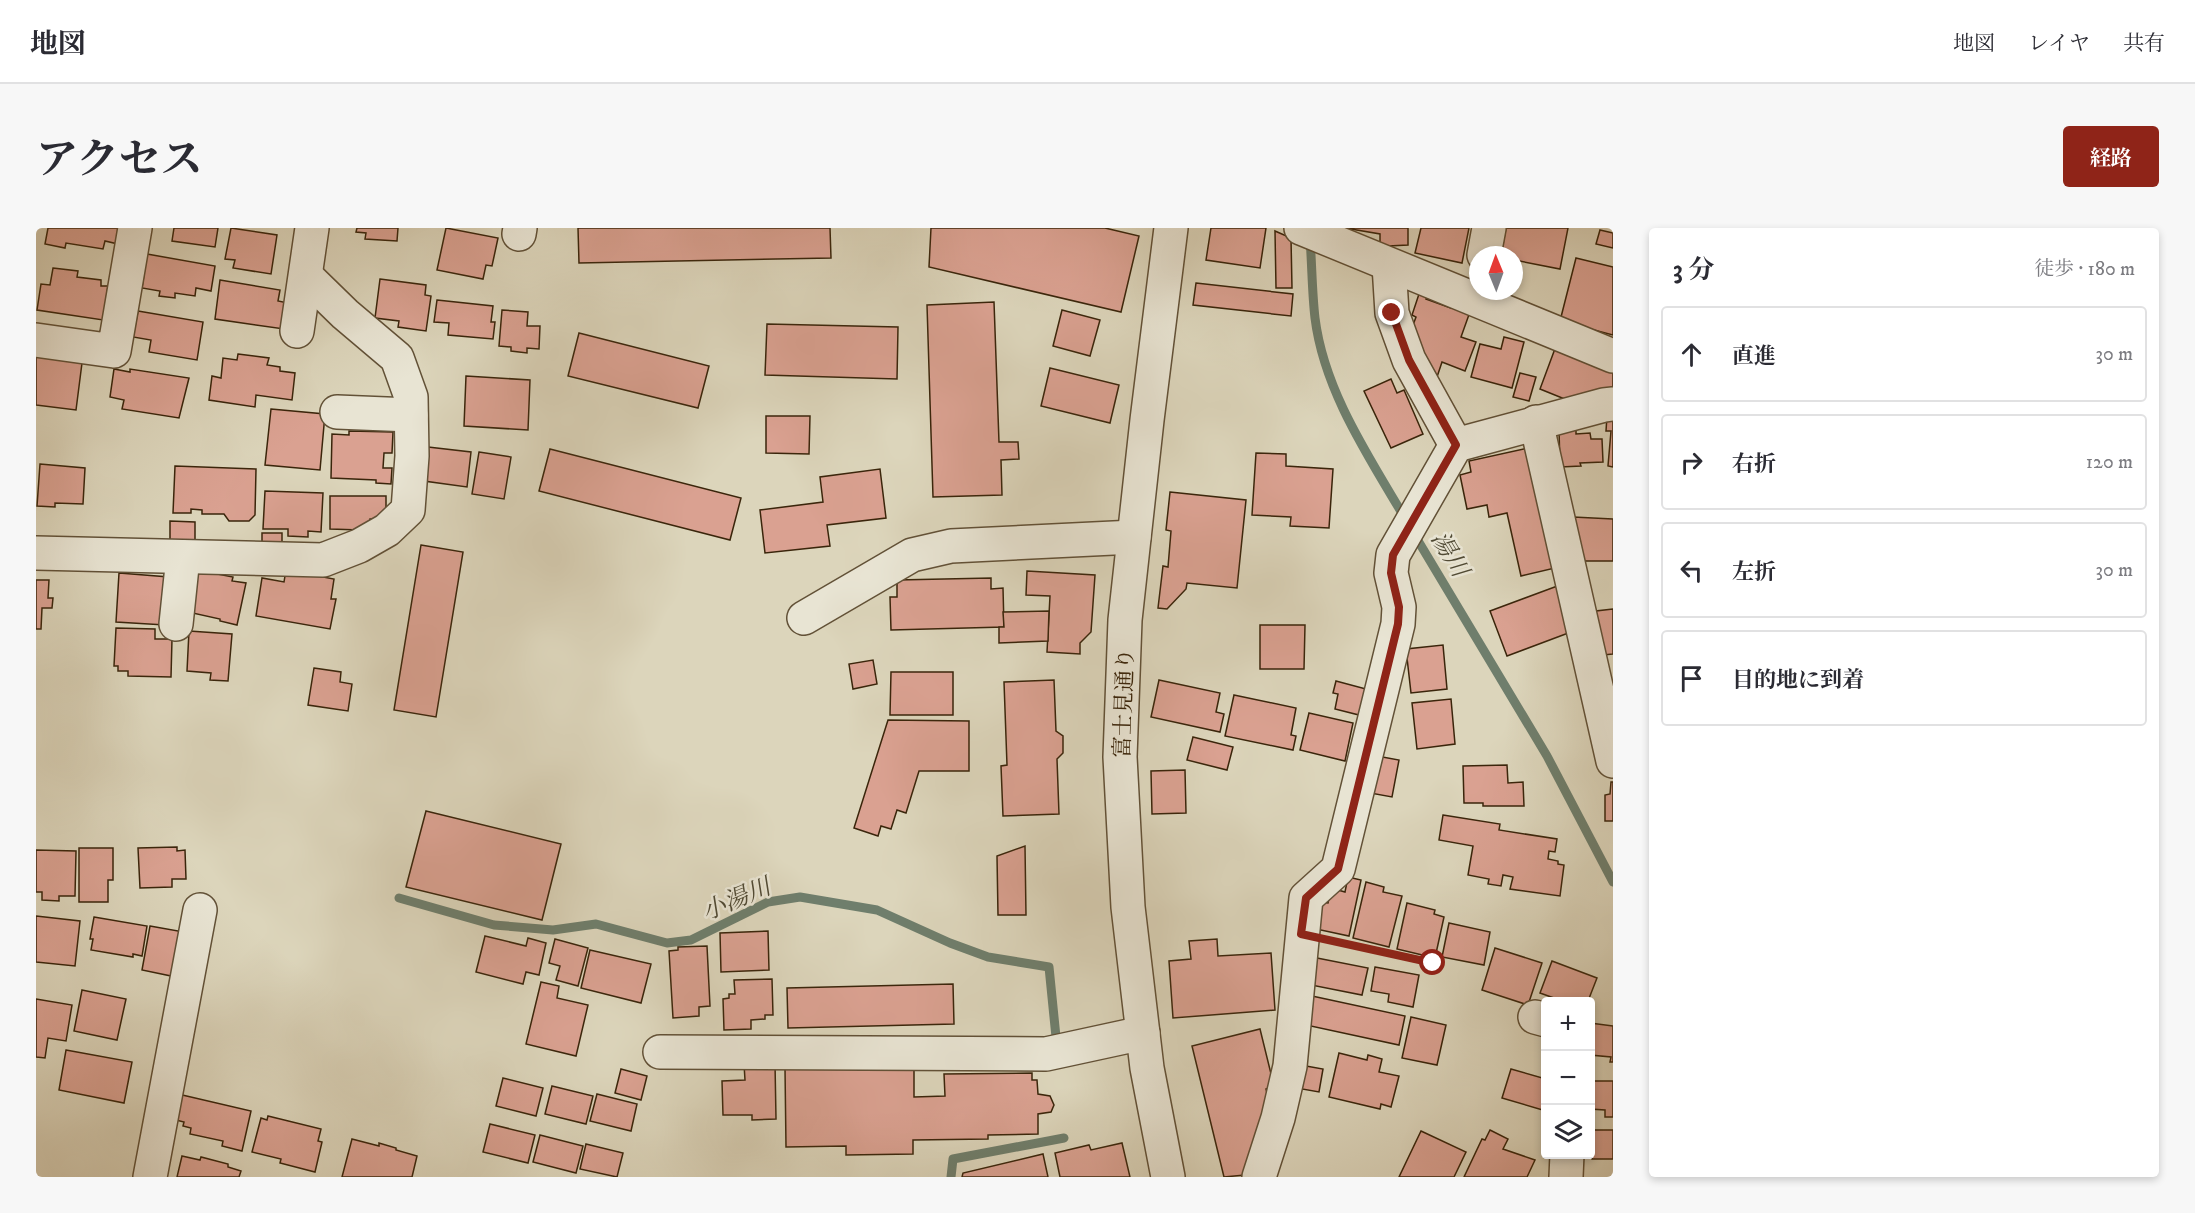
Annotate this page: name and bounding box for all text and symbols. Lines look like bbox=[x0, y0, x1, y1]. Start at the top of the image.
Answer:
text: 地図 bbox=[30, 27, 86, 62]
text: 地図 bbox=[1953, 31, 1995, 57]
text: レイヤ bbox=[2028, 31, 2090, 57]
text: 共有 bbox=[2123, 31, 2165, 57]
button: 経路 bbox=[2063, 126, 2159, 187]
text: アクセス bbox=[36, 135, 203, 187]
north arrow bbox=[1469, 246, 1523, 300]
text: 3 分 bbox=[1673, 254, 1714, 287]
text: 徒歩 · 180 m bbox=[2034, 257, 2135, 282]
route end bbox=[1378, 299, 1404, 325]
icon: ahead bbox=[1675, 338, 1708, 371]
text: 30 m bbox=[2095, 342, 2133, 367]
text: 直進 bbox=[1732, 343, 1776, 370]
icon: right bbox=[1675, 446, 1708, 479]
text: 120 m bbox=[2086, 450, 2133, 475]
text: 右折 bbox=[1732, 451, 1776, 478]
water label: 湯川 bbox=[1424, 526, 1476, 585]
icon: left bbox=[1675, 554, 1708, 587]
text: 30 m bbox=[2095, 558, 2133, 583]
text: 左折 bbox=[1732, 559, 1776, 586]
street label: 富士見通り bbox=[1109, 648, 1140, 758]
icon: arrive bbox=[1675, 662, 1708, 695]
text: 目的地に到着 bbox=[1732, 667, 1864, 694]
water label: 小湯川 bbox=[697, 871, 778, 928]
route start bbox=[1419, 949, 1445, 975]
map controls bbox=[1541, 997, 1595, 1159]
button: + bbox=[1541, 997, 1595, 1051]
button: − bbox=[1541, 1051, 1595, 1105]
button: layers bbox=[1541, 1105, 1595, 1159]

